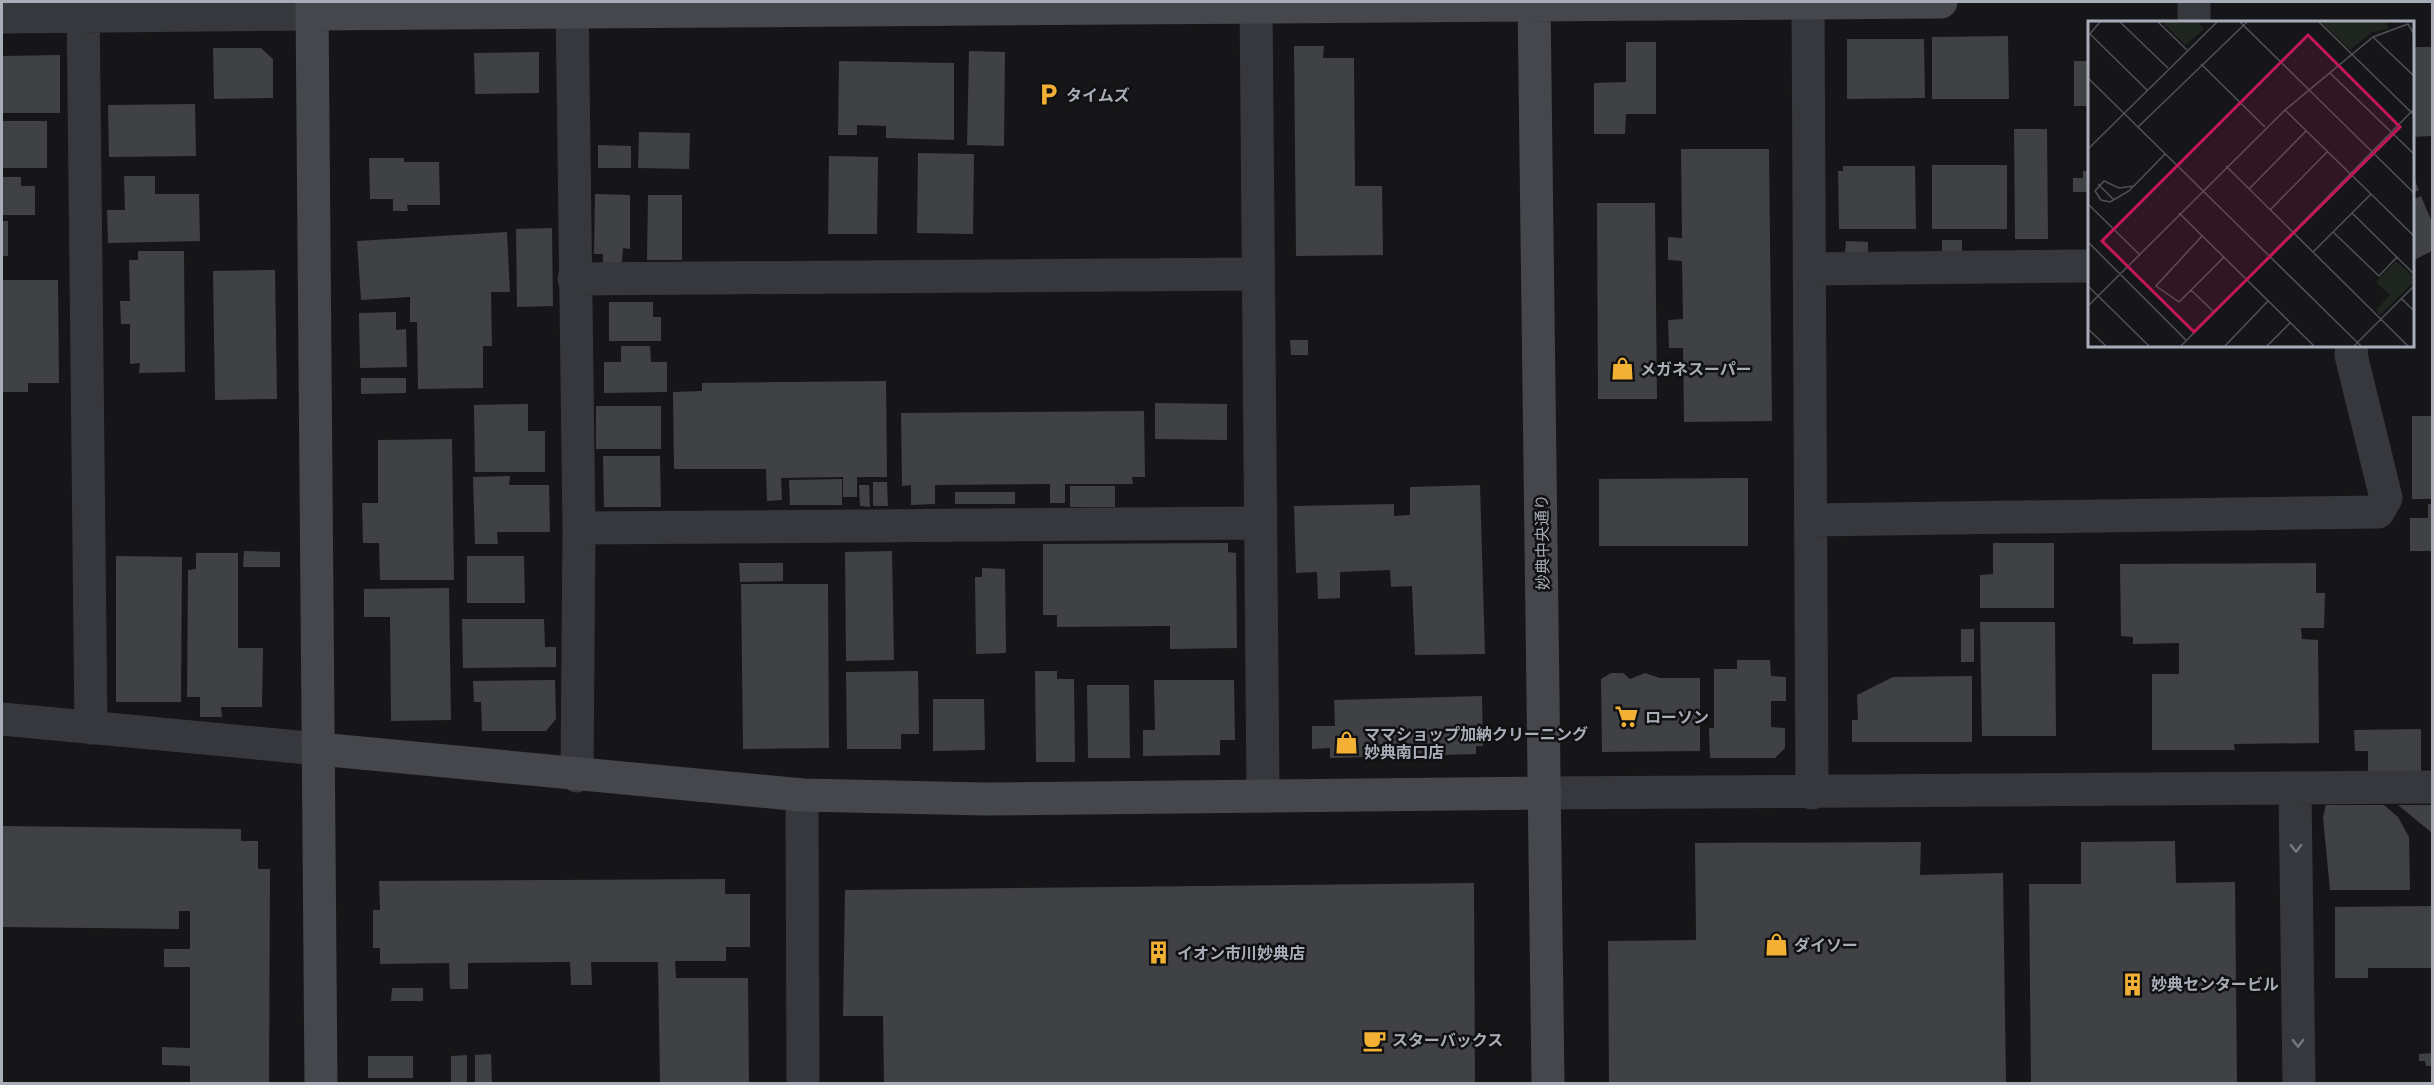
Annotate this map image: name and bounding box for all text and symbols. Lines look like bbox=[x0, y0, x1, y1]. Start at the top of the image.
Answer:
inset map bbox=[2088, 21, 2413, 346]
parking icon: タイムズ bbox=[1035, 82, 1061, 108]
place label: タイムズ bbox=[1066, 86, 1130, 105]
shop icon: メガネスーパー bbox=[1609, 356, 1635, 382]
place label: メガネスーパー bbox=[1640, 360, 1752, 379]
street label: 妙典中央通り bbox=[1532, 494, 1553, 590]
supermarket icon: ローソン bbox=[1614, 704, 1640, 730]
place label: ローソン bbox=[1645, 708, 1709, 727]
place label: ママショップ加納クリーニング 妙典南口店 bbox=[1364, 725, 1588, 762]
shop icon: ママショップ加納クリーニング 妙典南口店 bbox=[1333, 730, 1359, 756]
one-way arrow bbox=[2290, 844, 2302, 853]
shop icon: ダイソー bbox=[1763, 932, 1789, 958]
place label: ダイソー bbox=[1794, 936, 1858, 955]
building icon: イオン市川妙典店 bbox=[1146, 940, 1172, 966]
place label: イオン市川妙典店 bbox=[1177, 944, 1305, 963]
building icon: 妙典センタービル bbox=[2120, 971, 2146, 997]
place label: 妙典センタービル bbox=[2151, 975, 2279, 994]
cafe icon: スターバックス bbox=[1361, 1027, 1387, 1053]
place label: スターバックス bbox=[1392, 1031, 1503, 1050]
one-way arrow bbox=[2292, 1039, 2304, 1048]

